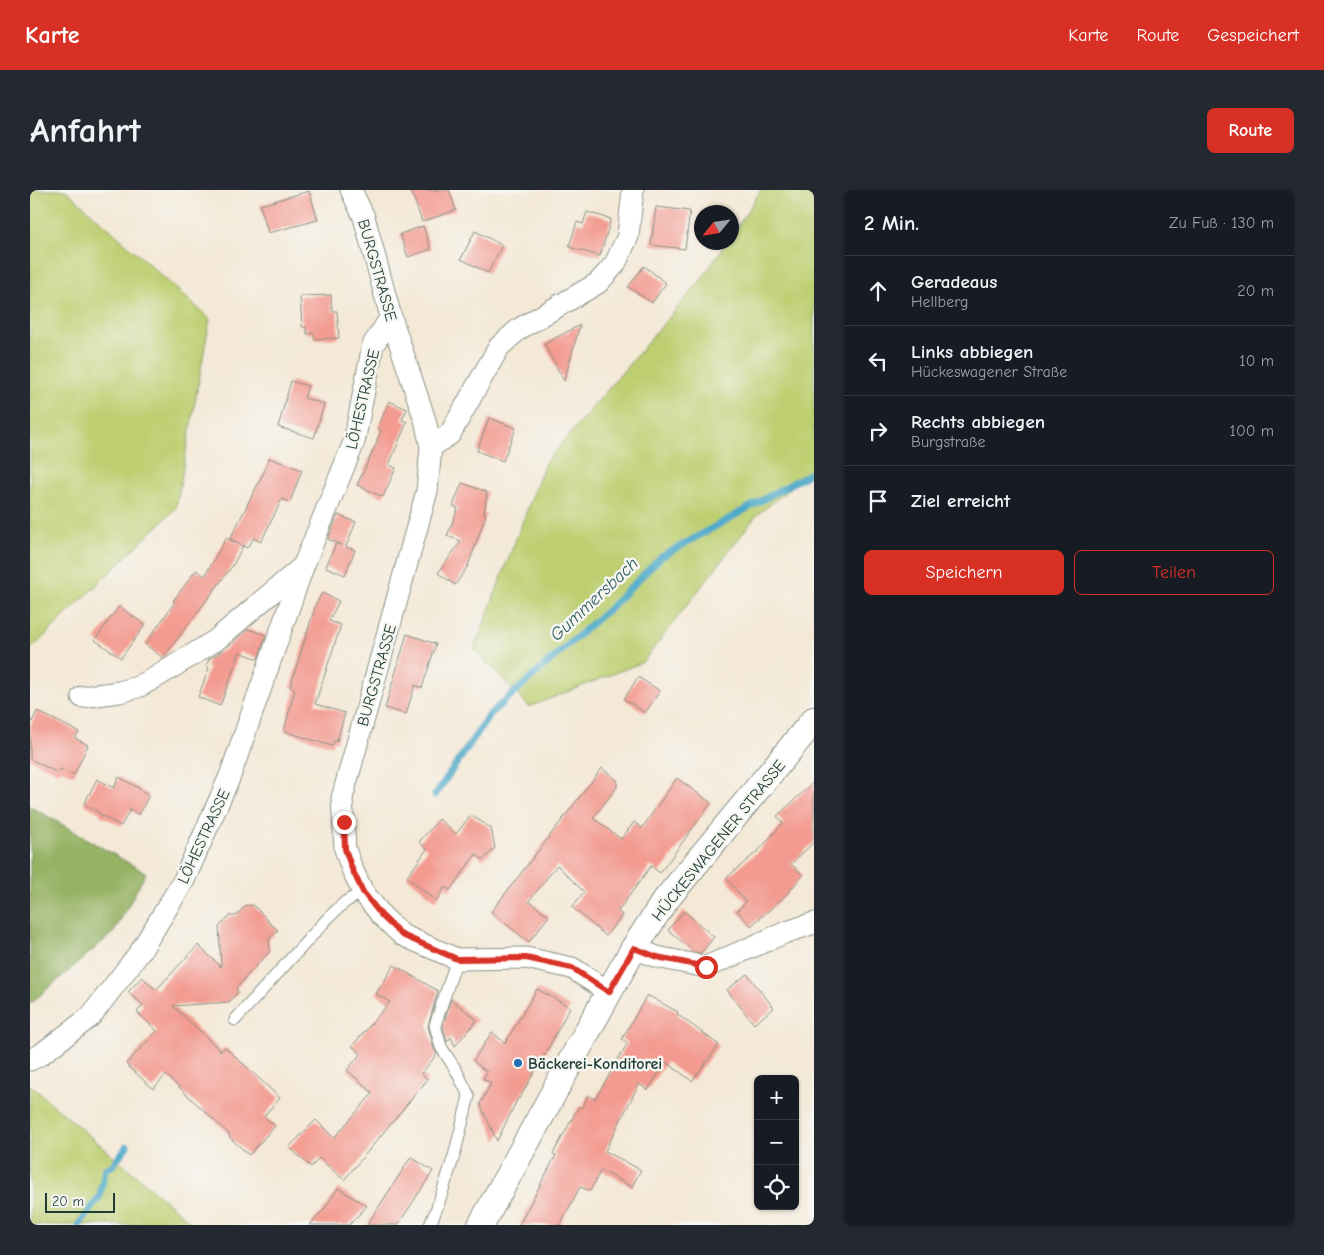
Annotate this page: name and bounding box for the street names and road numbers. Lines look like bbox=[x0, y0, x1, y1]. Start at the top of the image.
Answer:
street label: BURGSTRASSE bbox=[354, 217, 400, 324]
street label: LÖHESTRASSE bbox=[343, 347, 383, 451]
street label: BURGSTRASSE bbox=[354, 622, 400, 728]
street label: HÜCKESWAGENER STRASSE bbox=[648, 756, 789, 925]
street label: LÖHESTRASSE bbox=[174, 786, 234, 887]

